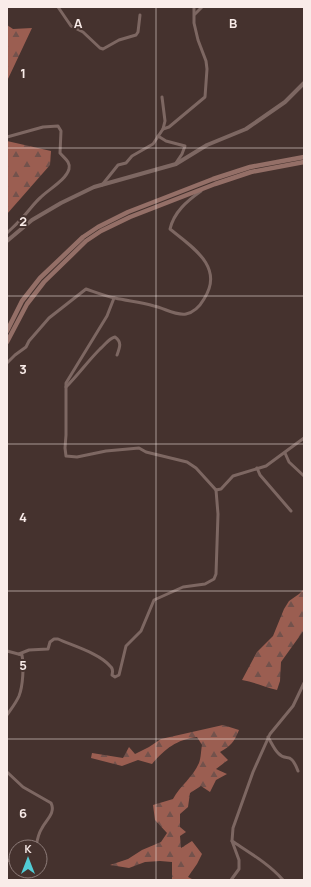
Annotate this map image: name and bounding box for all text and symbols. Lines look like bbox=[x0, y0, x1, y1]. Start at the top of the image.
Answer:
text: A bbox=[74, 14, 83, 32]
text: B bbox=[229, 14, 237, 32]
text: 1 bbox=[20, 64, 26, 82]
text: 2 bbox=[19, 212, 27, 230]
text: 3 bbox=[19, 360, 27, 378]
text: 4 bbox=[19, 508, 27, 526]
text: 5 bbox=[19, 656, 27, 674]
text: 6 bbox=[19, 804, 27, 822]
north arrow bbox=[8, 839, 48, 879]
text: K bbox=[24, 841, 32, 856]

